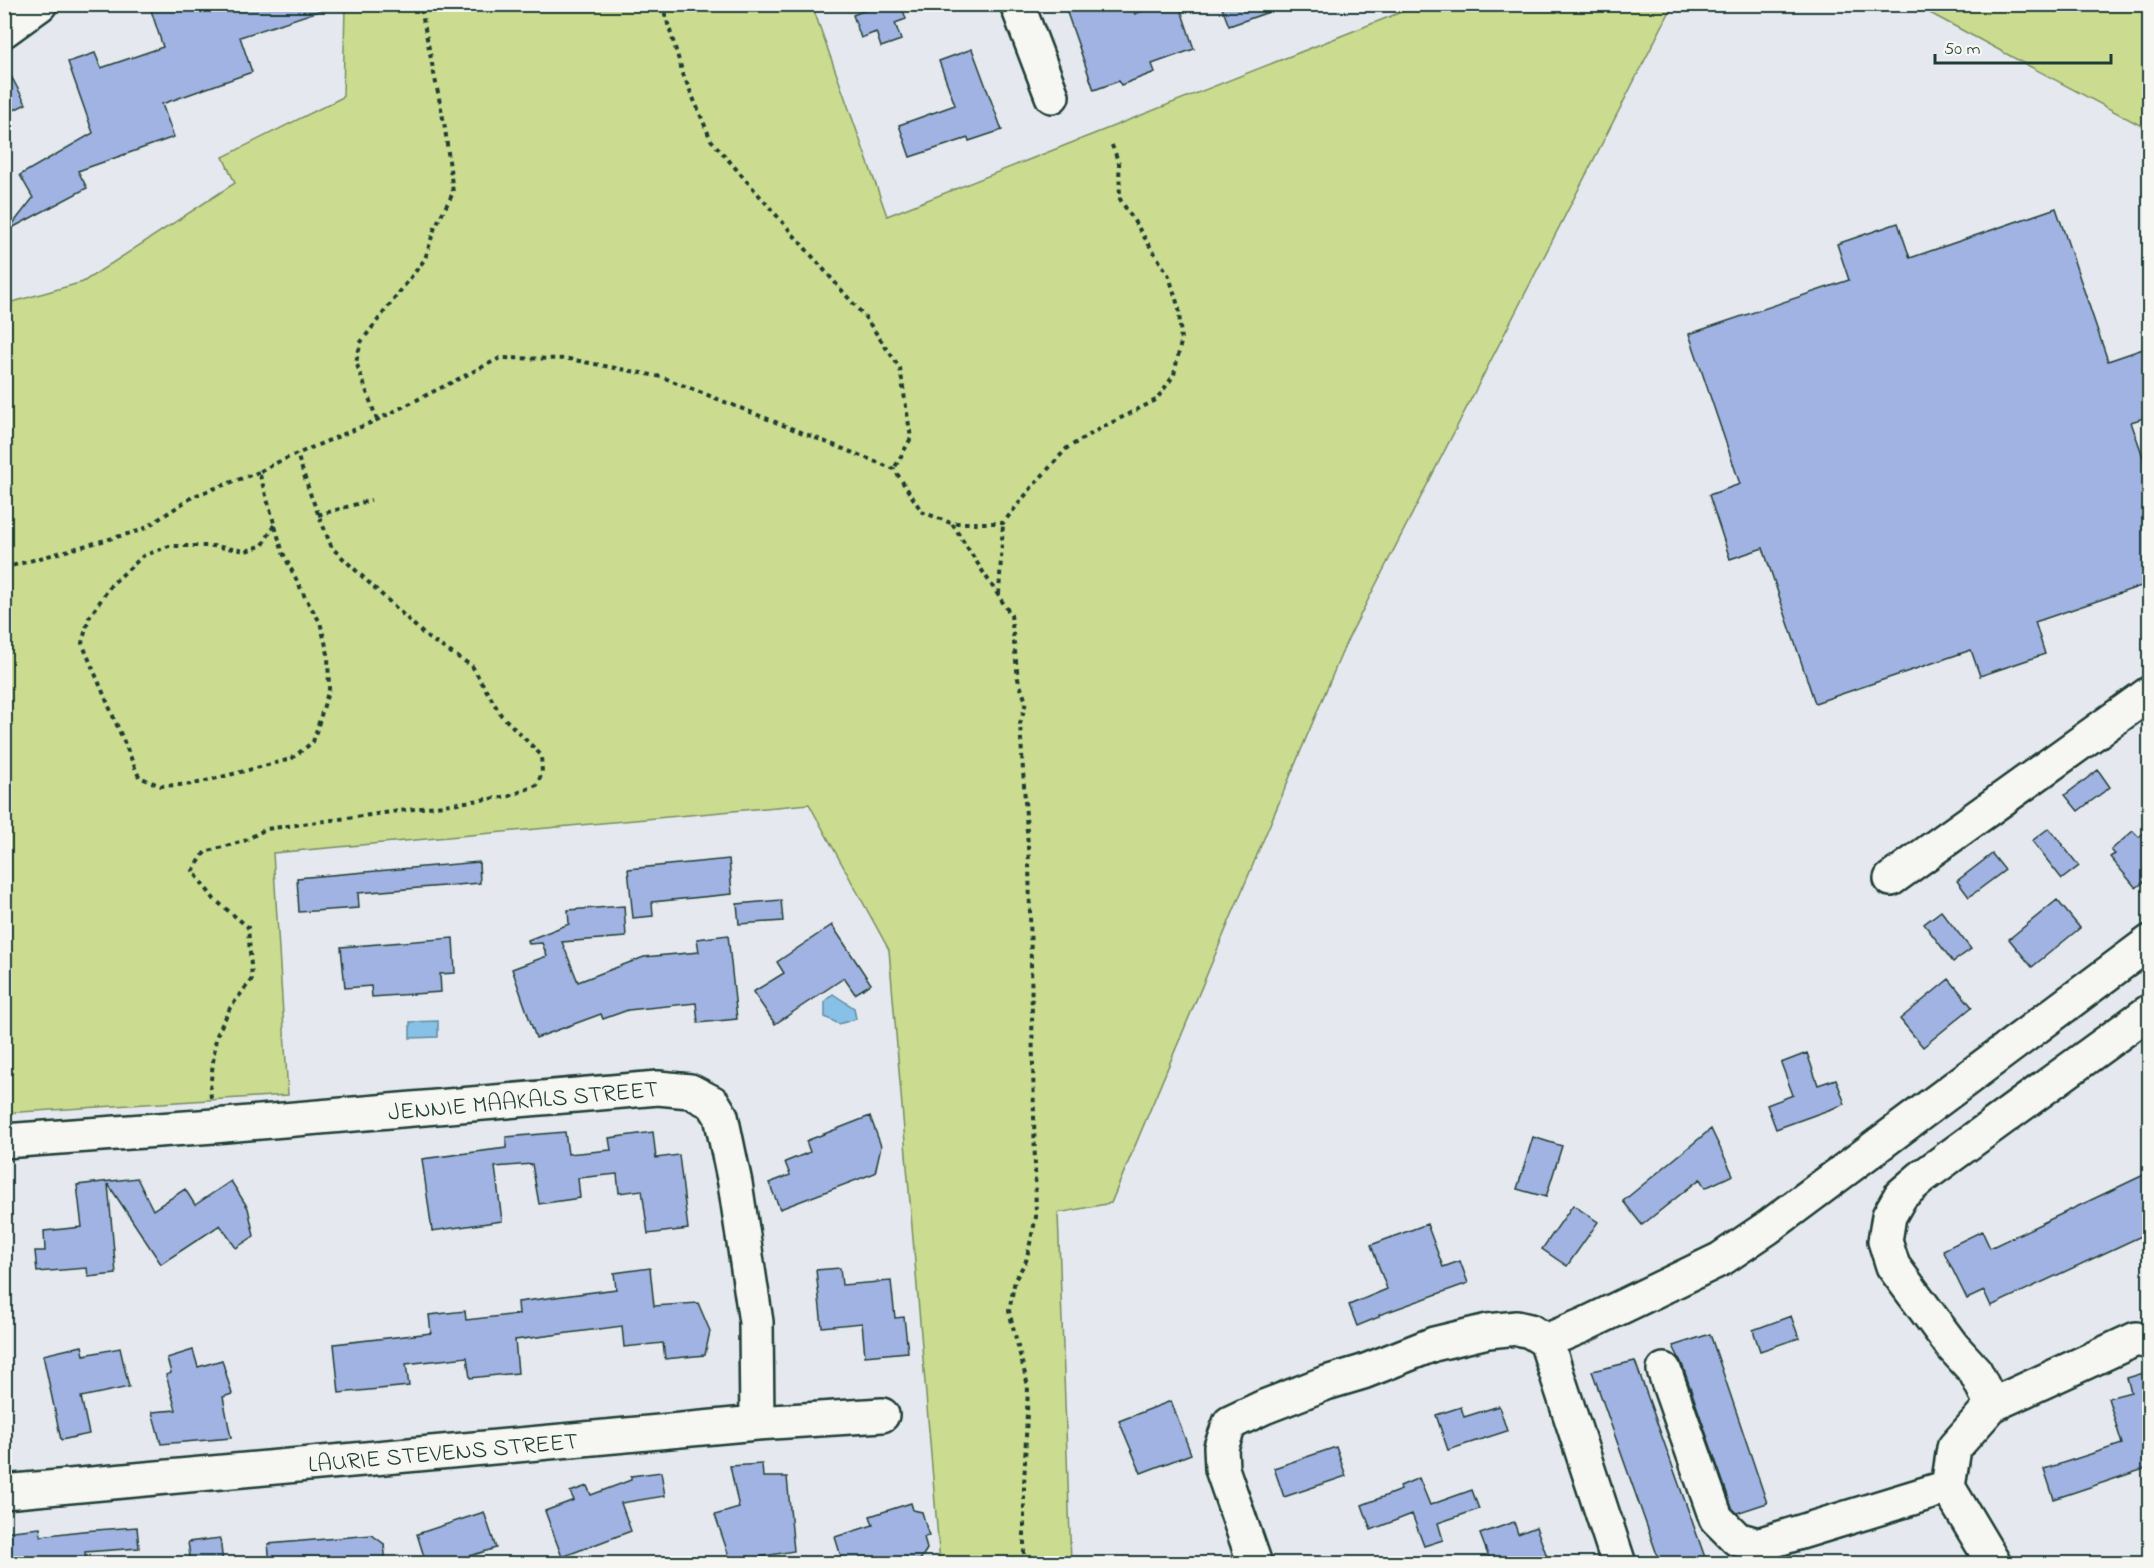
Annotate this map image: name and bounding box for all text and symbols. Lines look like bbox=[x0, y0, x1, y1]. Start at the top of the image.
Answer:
scale bar bbox=[1935, 27, 2110, 65]
text: 50 m bbox=[1944, 37, 1981, 63]
street label: JENNIE MAAKALS STREET bbox=[387, 1073, 660, 1132]
street label: LAURIE STEVENS STREET bbox=[307, 1425, 580, 1484]

